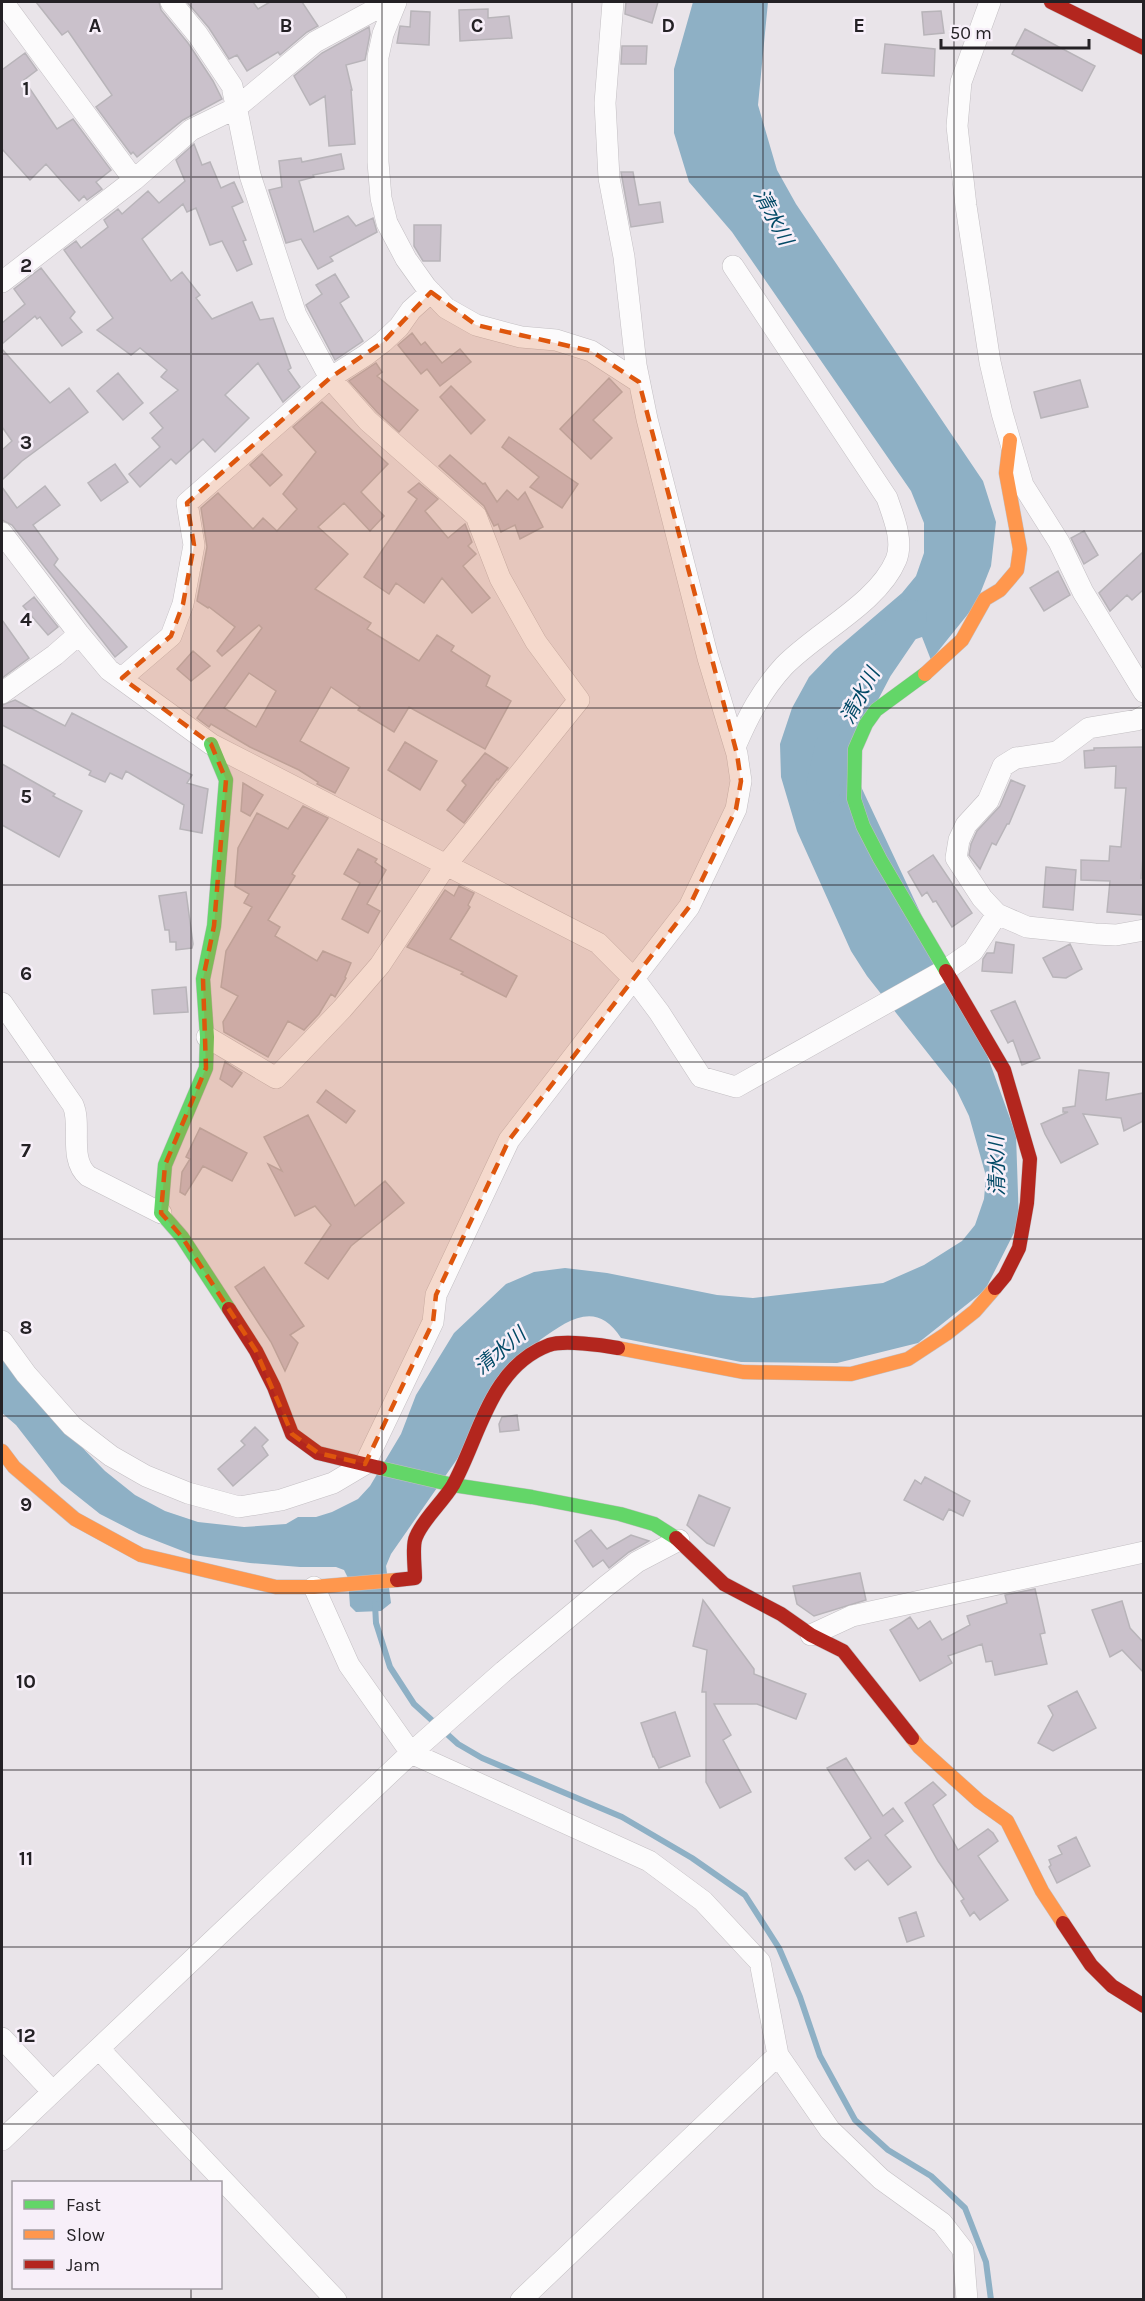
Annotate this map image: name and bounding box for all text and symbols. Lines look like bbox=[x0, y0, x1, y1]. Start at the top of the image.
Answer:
scale bar bbox=[941, 12, 1090, 50]
text: A bbox=[89, 14, 102, 37]
text: B bbox=[280, 14, 292, 37]
text: C bbox=[471, 14, 483, 37]
text: D bbox=[661, 14, 675, 37]
text: E bbox=[853, 14, 865, 37]
text: 50 m bbox=[950, 22, 992, 44]
text: 1 bbox=[22, 77, 30, 100]
water label: 清水川 bbox=[749, 185, 798, 251]
text: 2 bbox=[20, 254, 32, 277]
text: 3 bbox=[20, 431, 32, 454]
text: 4 bbox=[20, 608, 32, 631]
water label: 清水川 bbox=[836, 662, 885, 728]
text: 5 bbox=[20, 785, 32, 808]
text: 6 bbox=[20, 962, 32, 985]
water label: 清水川 bbox=[985, 1134, 1009, 1196]
text: 7 bbox=[21, 1139, 31, 1162]
text: 8 bbox=[20, 1316, 32, 1339]
water label: 清水川 bbox=[470, 1322, 532, 1379]
text: 9 bbox=[20, 1493, 32, 1516]
text: 10 bbox=[16, 1670, 36, 1693]
text: 11 bbox=[19, 1847, 33, 1870]
text: 12 bbox=[16, 2024, 36, 2047]
legend bbox=[12, 2181, 222, 2289]
text: Fast bbox=[66, 2194, 101, 2216]
text: Slow bbox=[66, 2224, 105, 2246]
text: Jam bbox=[66, 2254, 100, 2276]

